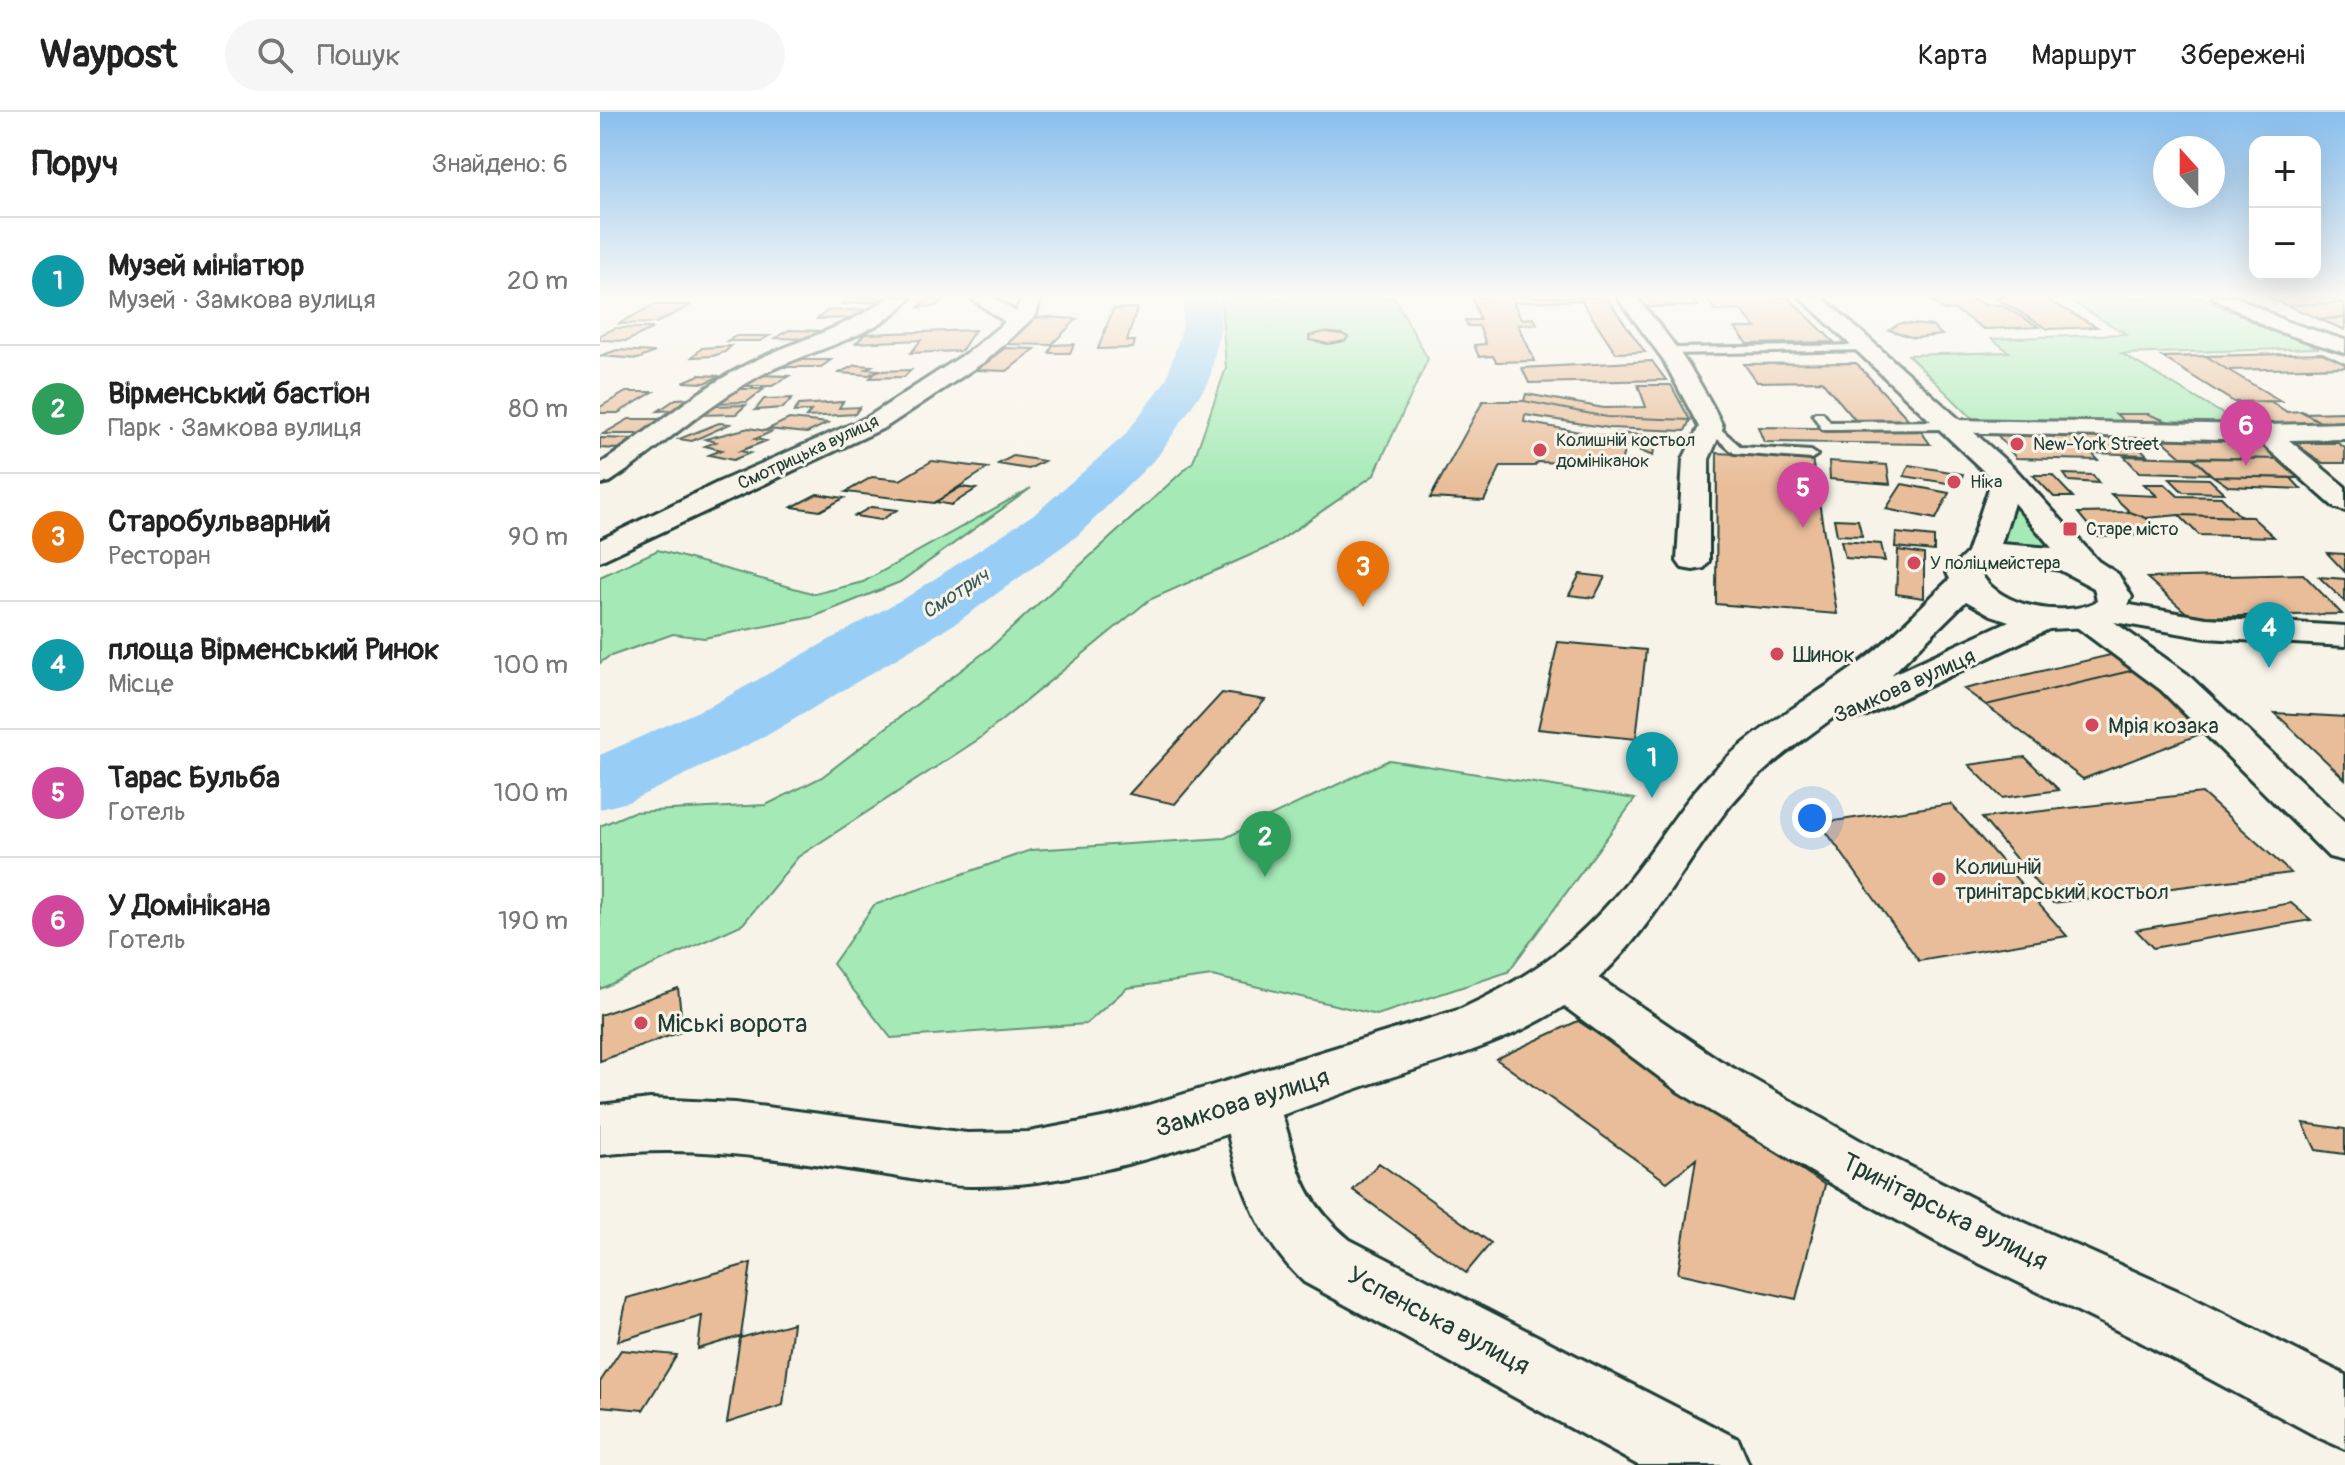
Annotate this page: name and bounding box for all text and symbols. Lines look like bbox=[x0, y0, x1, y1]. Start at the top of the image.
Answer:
search box bbox=[225, 19, 785, 91]
text: Waypost bbox=[40, 31, 177, 79]
icon: search bbox=[253, 33, 297, 77]
text: Пошук bbox=[317, 37, 401, 74]
text: Карта bbox=[1918, 38, 1987, 73]
text: Маршрут bbox=[2031, 38, 2137, 73]
text: Збережені bbox=[2181, 38, 2305, 73]
north arrow bbox=[2153, 136, 2225, 208]
map controls bbox=[2249, 136, 2321, 280]
button: + bbox=[2249, 136, 2321, 208]
text: Поруч bbox=[32, 143, 118, 186]
text: Знайдено: 6 bbox=[432, 148, 568, 180]
button: − bbox=[2249, 208, 2321, 280]
text: Музей мініатюр bbox=[108, 247, 305, 284]
text: 1 bbox=[53, 265, 63, 297]
text: 20 m bbox=[507, 265, 568, 297]
text: Музей · Замкова вулиця bbox=[108, 284, 376, 316]
text: Вірменський бастіон bbox=[108, 375, 370, 412]
text: 2 bbox=[51, 393, 65, 425]
text: 80 m bbox=[508, 393, 568, 425]
pin: 6 bbox=[2220, 400, 2272, 466]
street label: Смотрицька вулиця bbox=[734, 410, 882, 495]
text: Парк · Замкова вулиця bbox=[108, 412, 361, 444]
place label: Колишній костьол домініканок bbox=[1556, 429, 1695, 473]
place label: New-York Street bbox=[2033, 433, 2160, 456]
marker: New-York Street bbox=[2008, 435, 2026, 453]
marker: Колишній костьол домініканок bbox=[1531, 441, 1549, 459]
pin: 5 bbox=[1777, 462, 1829, 528]
place label: Ніка bbox=[1970, 471, 2002, 494]
marker: Ніка bbox=[1945, 473, 1963, 491]
text: Старобульварний bbox=[108, 503, 331, 540]
place label: Старе місто bbox=[2086, 518, 2179, 541]
marker: Старе місто bbox=[2061, 520, 2079, 538]
text: 3 bbox=[51, 521, 65, 553]
text: 90 m bbox=[508, 521, 568, 553]
text: Ресторан bbox=[108, 540, 211, 572]
pin: 3 bbox=[1337, 541, 1389, 607]
place label: У поліцмейстера bbox=[1930, 552, 2060, 575]
marker: У поліцмейстера bbox=[1905, 554, 1923, 572]
water label: Смотрич bbox=[917, 562, 995, 624]
pin: 4 bbox=[2243, 602, 2295, 668]
text: площа Вірменський Ринок bbox=[108, 631, 439, 668]
place label: Шинок bbox=[1793, 641, 1855, 669]
street label: Замкова вулиця bbox=[1829, 642, 1980, 730]
marker: Шинок bbox=[1768, 645, 1786, 663]
text: 4 bbox=[50, 649, 66, 681]
text: 100 m bbox=[494, 649, 568, 681]
text: Місце bbox=[108, 668, 174, 700]
place label: Мрія козака bbox=[2108, 712, 2219, 740]
marker: Мрія козака bbox=[2083, 716, 2101, 734]
pin: 1 bbox=[1626, 732, 1678, 798]
text: Тарас Бульба bbox=[108, 759, 280, 796]
text: 5 bbox=[51, 777, 65, 809]
text: 100 m bbox=[494, 777, 568, 809]
text: Готель bbox=[108, 796, 186, 828]
your location bbox=[1792, 798, 1832, 838]
pin: 2 bbox=[1239, 811, 1291, 877]
place label: Колишній тринітарський костьол bbox=[1955, 853, 2169, 906]
marker: Колишній тринітарський костьол bbox=[1930, 870, 1948, 888]
text: У Домінікана bbox=[108, 887, 270, 924]
text: 6 bbox=[50, 905, 66, 937]
text: 190 m bbox=[498, 905, 568, 937]
text: Готель bbox=[108, 924, 186, 956]
place label: Міські ворота bbox=[657, 1008, 807, 1040]
marker: Міські ворота bbox=[632, 1014, 650, 1032]
street label: Замкова вулиця bbox=[1151, 1061, 1333, 1145]
street label: Тринітарська вулиця bbox=[1836, 1146, 2053, 1278]
street label: Успенська вулиця bbox=[1342, 1259, 1535, 1382]

